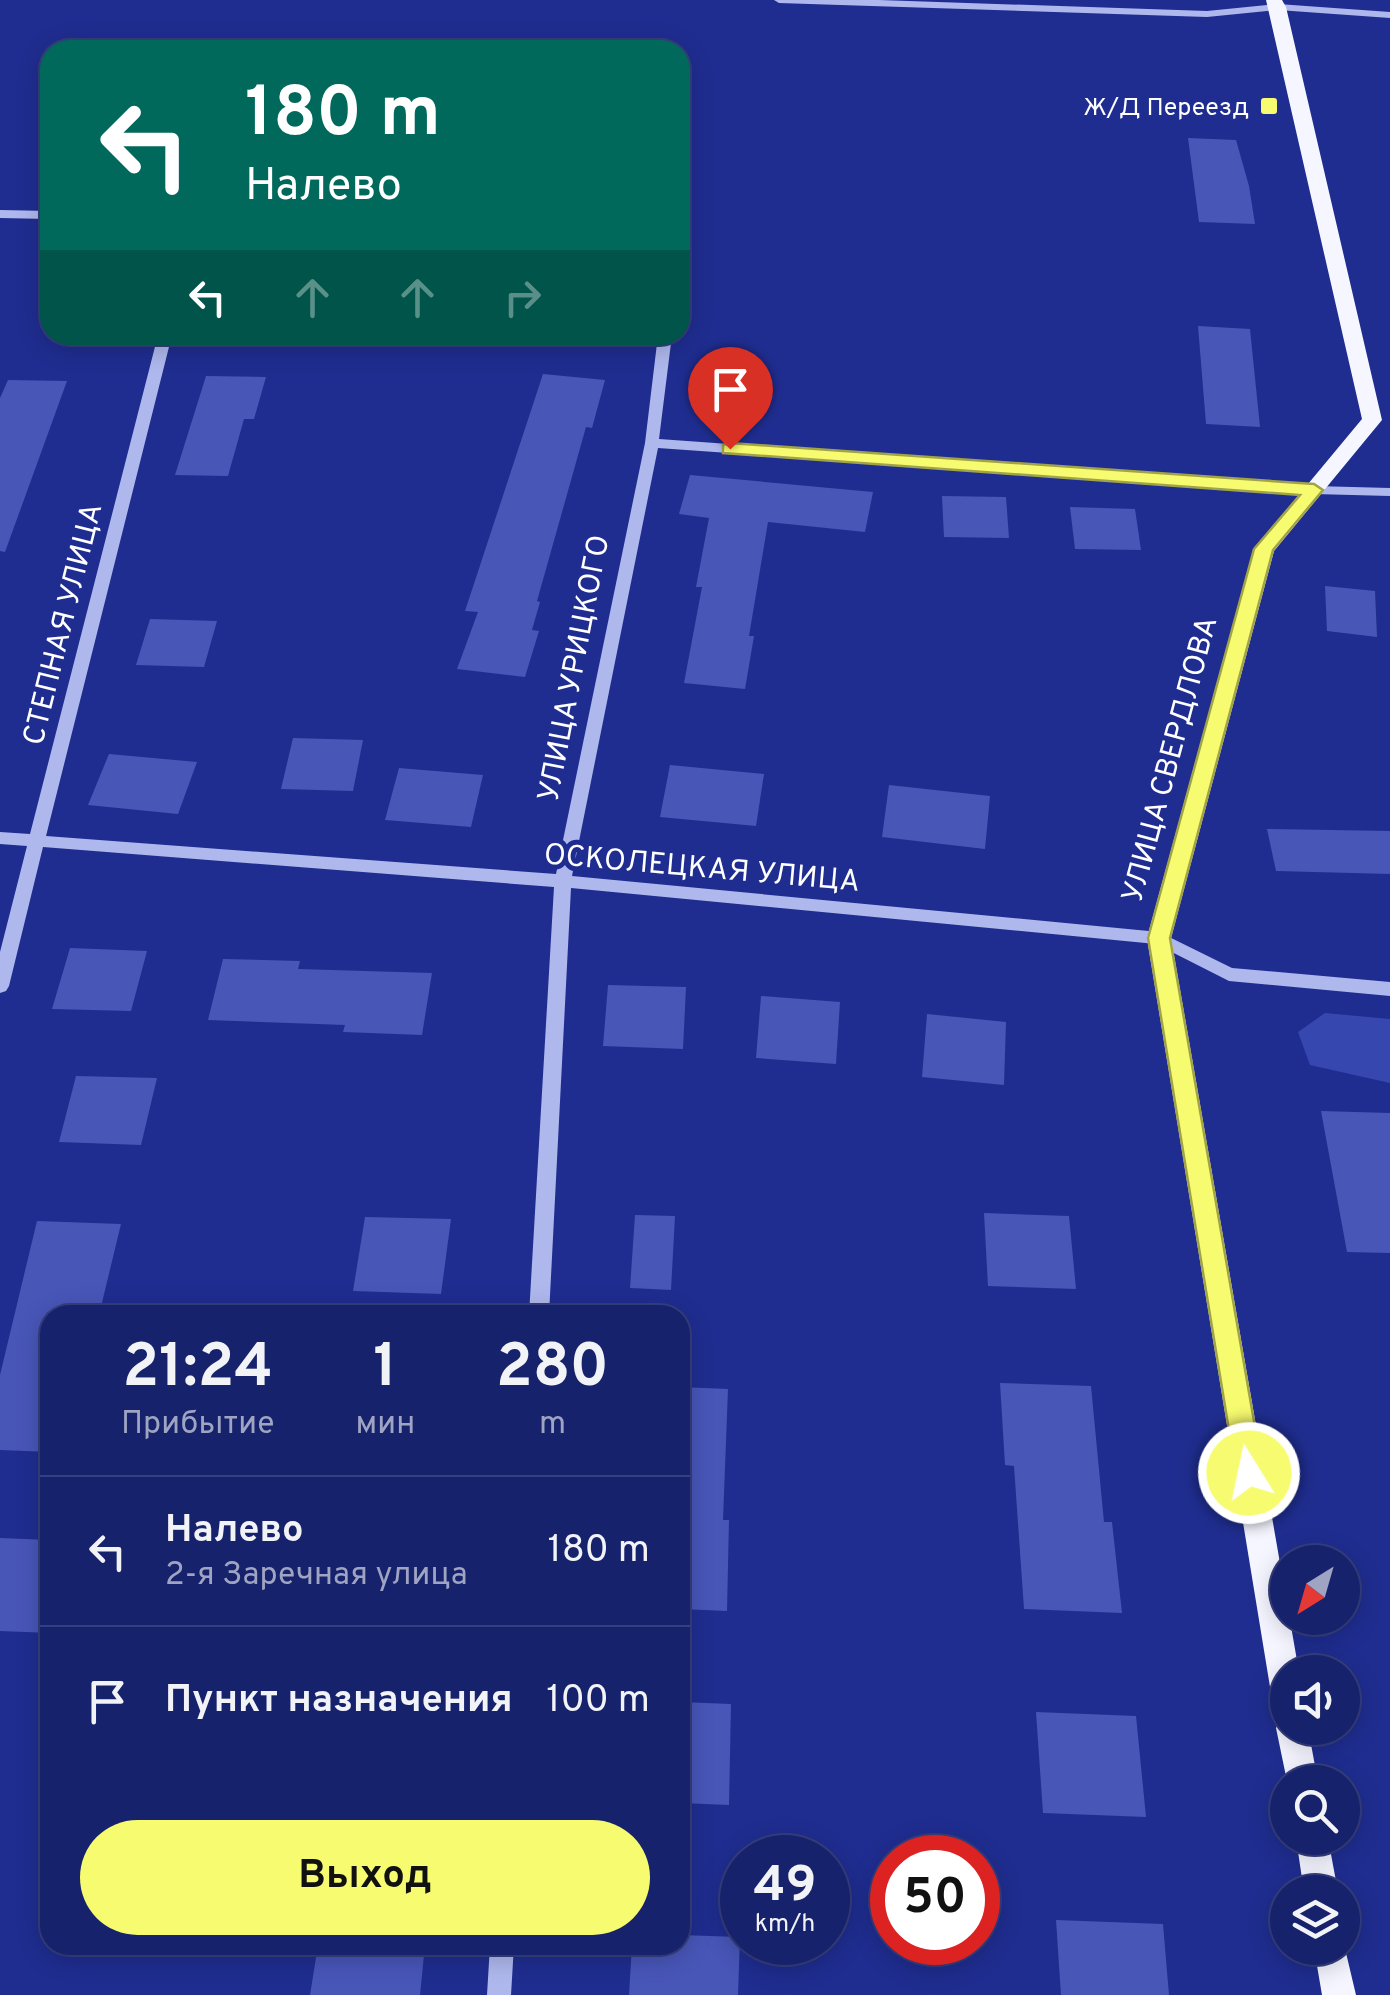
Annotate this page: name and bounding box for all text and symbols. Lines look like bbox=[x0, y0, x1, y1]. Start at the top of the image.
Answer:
text: 180 m bbox=[245, 72, 441, 161]
icon: left bbox=[80, 80, 210, 210]
place label: Ж/Д Переезд bbox=[1083, 93, 1249, 125]
marker: Ж/Д Переезд bbox=[1258, 95, 1280, 117]
text: Налево bbox=[245, 159, 402, 216]
icon: left bbox=[180, 270, 235, 325]
icon: ahead bbox=[285, 270, 340, 325]
icon: ahead bbox=[390, 270, 445, 325]
icon: right bbox=[495, 270, 550, 325]
pin bbox=[688, 347, 773, 450]
icon: arrive bbox=[703, 362, 758, 417]
street label: СТЕПНАЯ УЛИЦА bbox=[16, 500, 112, 750]
street label: УЛИЦА УРИЦКОГО bbox=[531, 532, 619, 805]
street label: УЛИЦА СВЕРДЛОВА bbox=[1115, 613, 1227, 907]
street label: ОСКОЛЕЦКАЯ УЛИЦА bbox=[542, 837, 861, 902]
text: 21:24 bbox=[122, 1332, 273, 1408]
text: 1 bbox=[373, 1332, 397, 1408]
text: 280 bbox=[496, 1332, 609, 1408]
text: Прибытие bbox=[121, 1405, 274, 1445]
text: мин bbox=[355, 1405, 415, 1445]
text: m bbox=[539, 1405, 566, 1445]
position arrow bbox=[1197, 1421, 1301, 1525]
text: Налево bbox=[165, 1507, 304, 1556]
icon: left bbox=[80, 1524, 135, 1579]
text: 180 m bbox=[547, 1527, 650, 1576]
north arrow bbox=[1270, 1545, 1360, 1635]
map controls bbox=[1270, 1545, 1360, 1965]
text: 2-я Заречная улица bbox=[165, 1556, 468, 1596]
button: sound bbox=[1270, 1655, 1360, 1745]
icon: arrive bbox=[80, 1674, 135, 1729]
text: Пункт назначения bbox=[165, 1677, 513, 1726]
text: 100 m bbox=[546, 1677, 650, 1726]
button: search bbox=[1270, 1765, 1360, 1855]
button: Выход bbox=[80, 1820, 650, 1935]
speed limit sign: 50 bbox=[870, 1835, 1000, 1965]
text: 49 bbox=[754, 1856, 816, 1919]
button: layers bbox=[1270, 1875, 1360, 1965]
text: km/h bbox=[755, 1909, 815, 1941]

